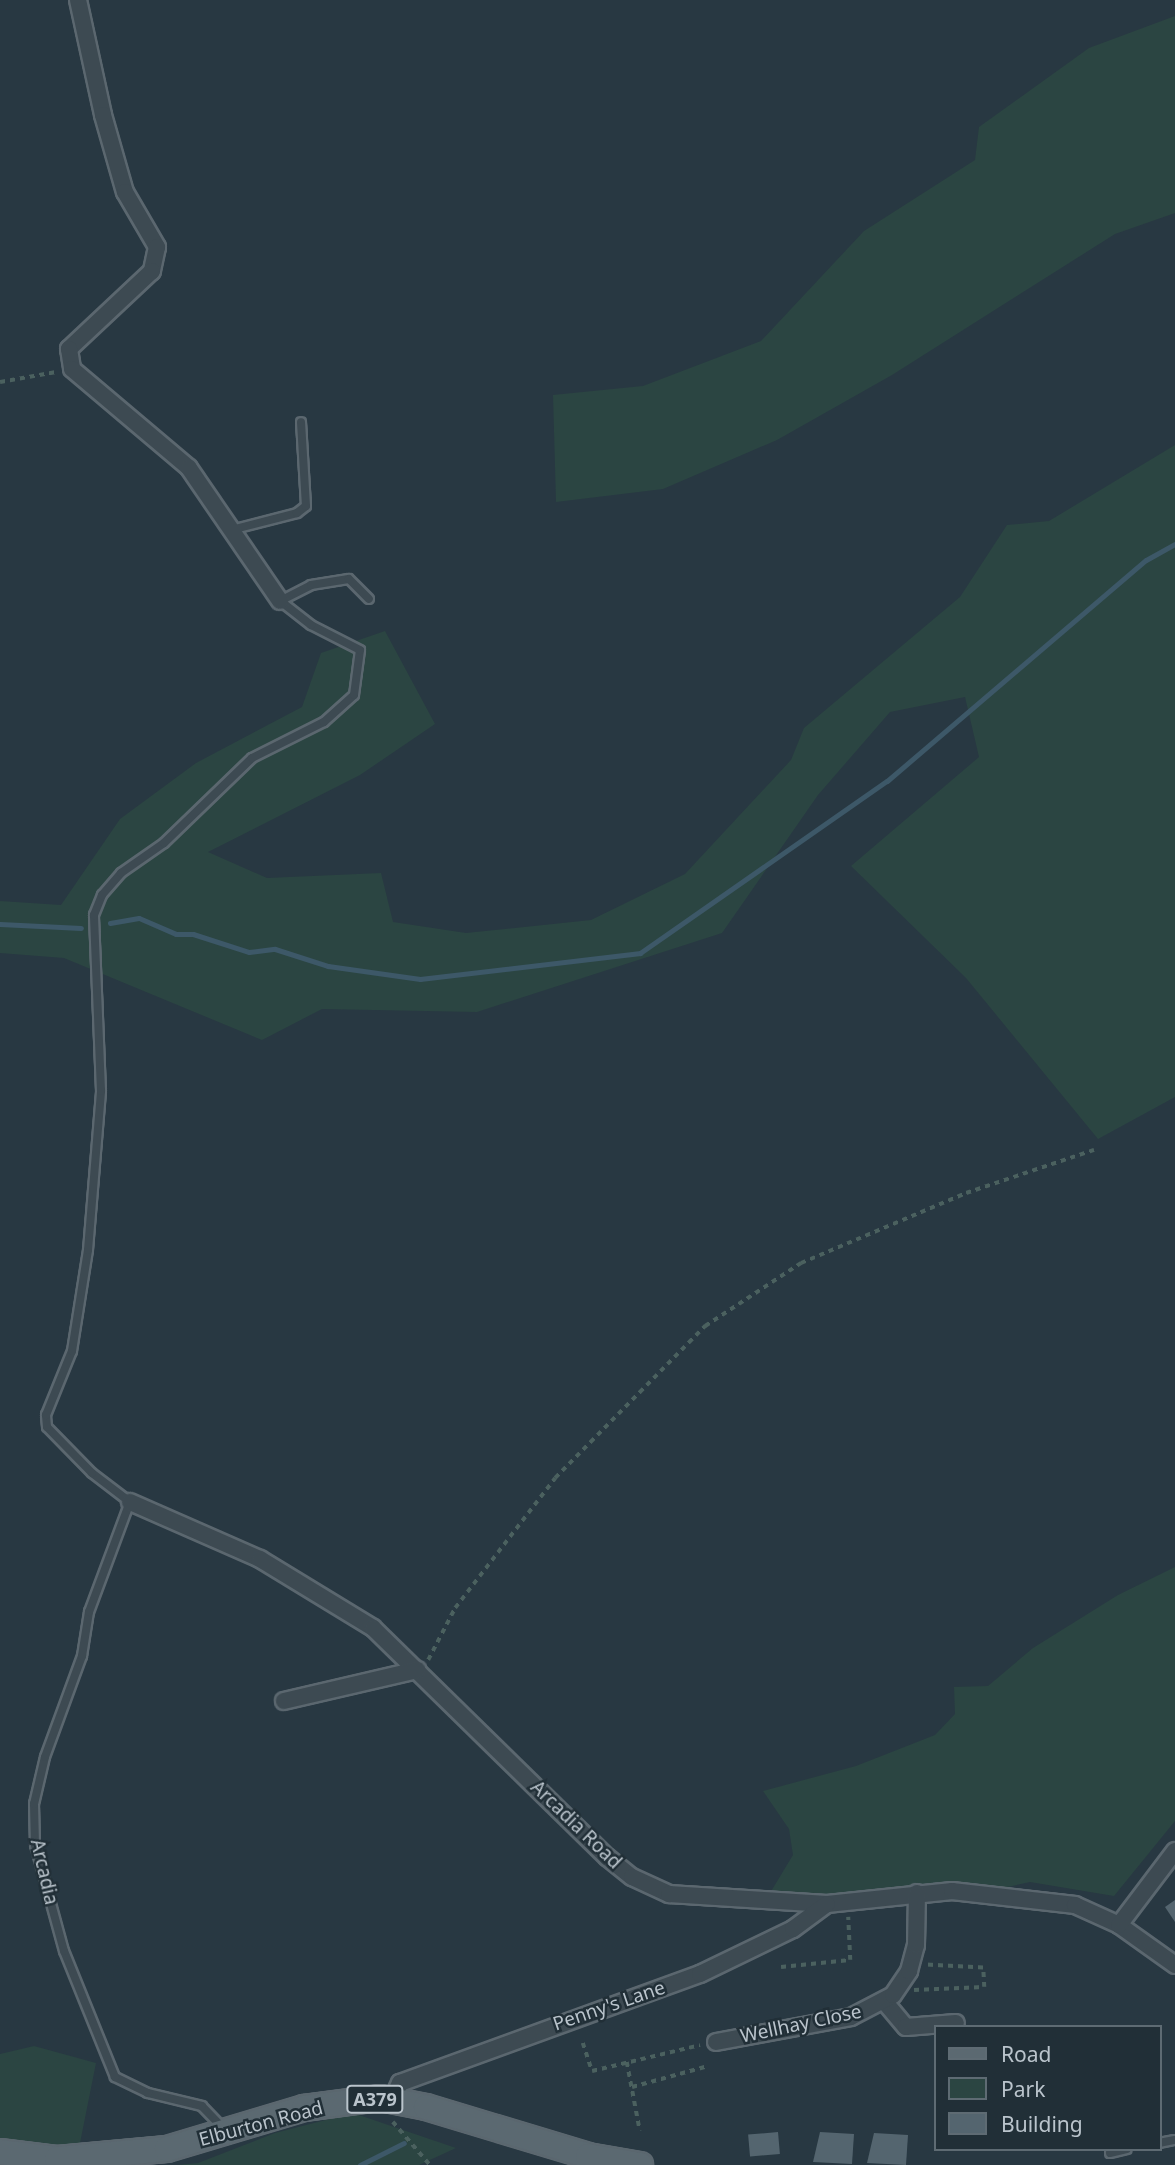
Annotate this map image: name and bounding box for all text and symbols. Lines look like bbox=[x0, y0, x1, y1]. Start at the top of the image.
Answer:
street label: Arcadia Road bbox=[526, 1776, 626, 1874]
street label: Arcadia bbox=[25, 1837, 63, 1907]
street label: Penny's Lane bbox=[550, 1976, 668, 2036]
street label: Wellhay Close bbox=[738, 2000, 864, 2048]
legend bbox=[934, 2025, 1161, 2151]
text: Road bbox=[1001, 2040, 1051, 2068]
text: Park bbox=[1001, 2075, 1045, 2103]
road number: A379 bbox=[345, 2084, 405, 2113]
street label: Elburton Road bbox=[197, 2096, 325, 2152]
text: Building bbox=[1001, 2110, 1083, 2138]

